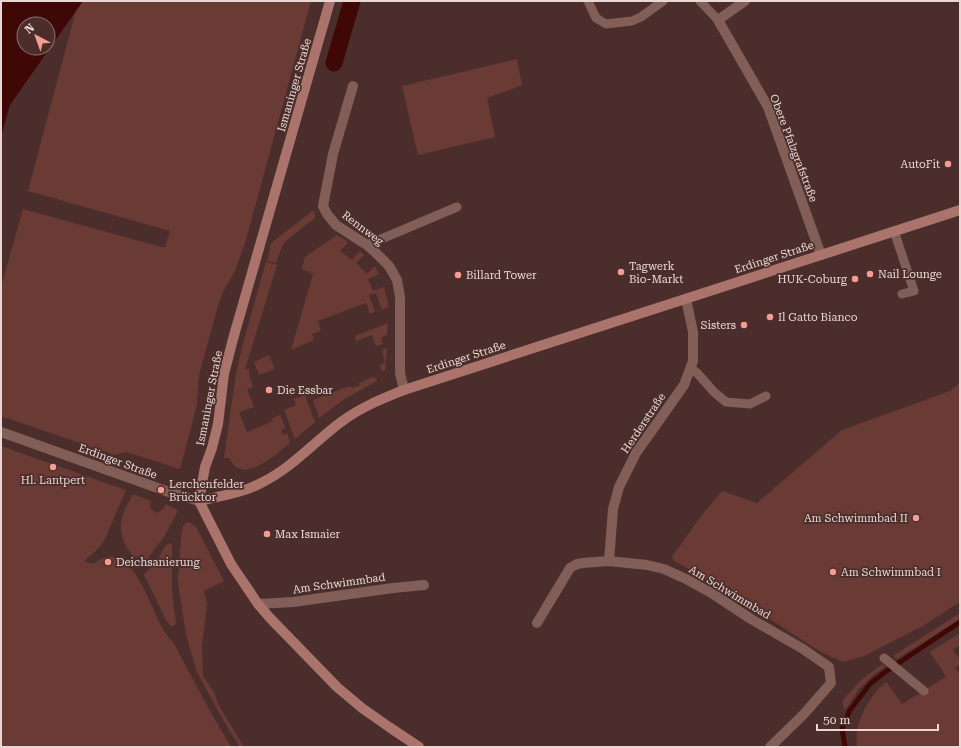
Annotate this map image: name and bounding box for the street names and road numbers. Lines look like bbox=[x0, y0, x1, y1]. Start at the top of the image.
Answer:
street label: Ismaninger Straße bbox=[275, 37, 314, 133]
street label: Obere Pfalzgrafstraße bbox=[767, 92, 820, 204]
street label: Rennweg bbox=[339, 209, 387, 249]
street label: Erdinger Straße bbox=[733, 239, 815, 276]
street label: Erdinger Straße bbox=[425, 339, 507, 376]
street label: Ismaninger Straße bbox=[194, 349, 225, 447]
street label: Herderstraße bbox=[619, 391, 668, 456]
street label: Erdinger Straße bbox=[77, 441, 159, 482]
street label: Am Schwimmbad bbox=[687, 563, 773, 622]
street label: Am Schwimmbad bbox=[292, 571, 386, 596]

